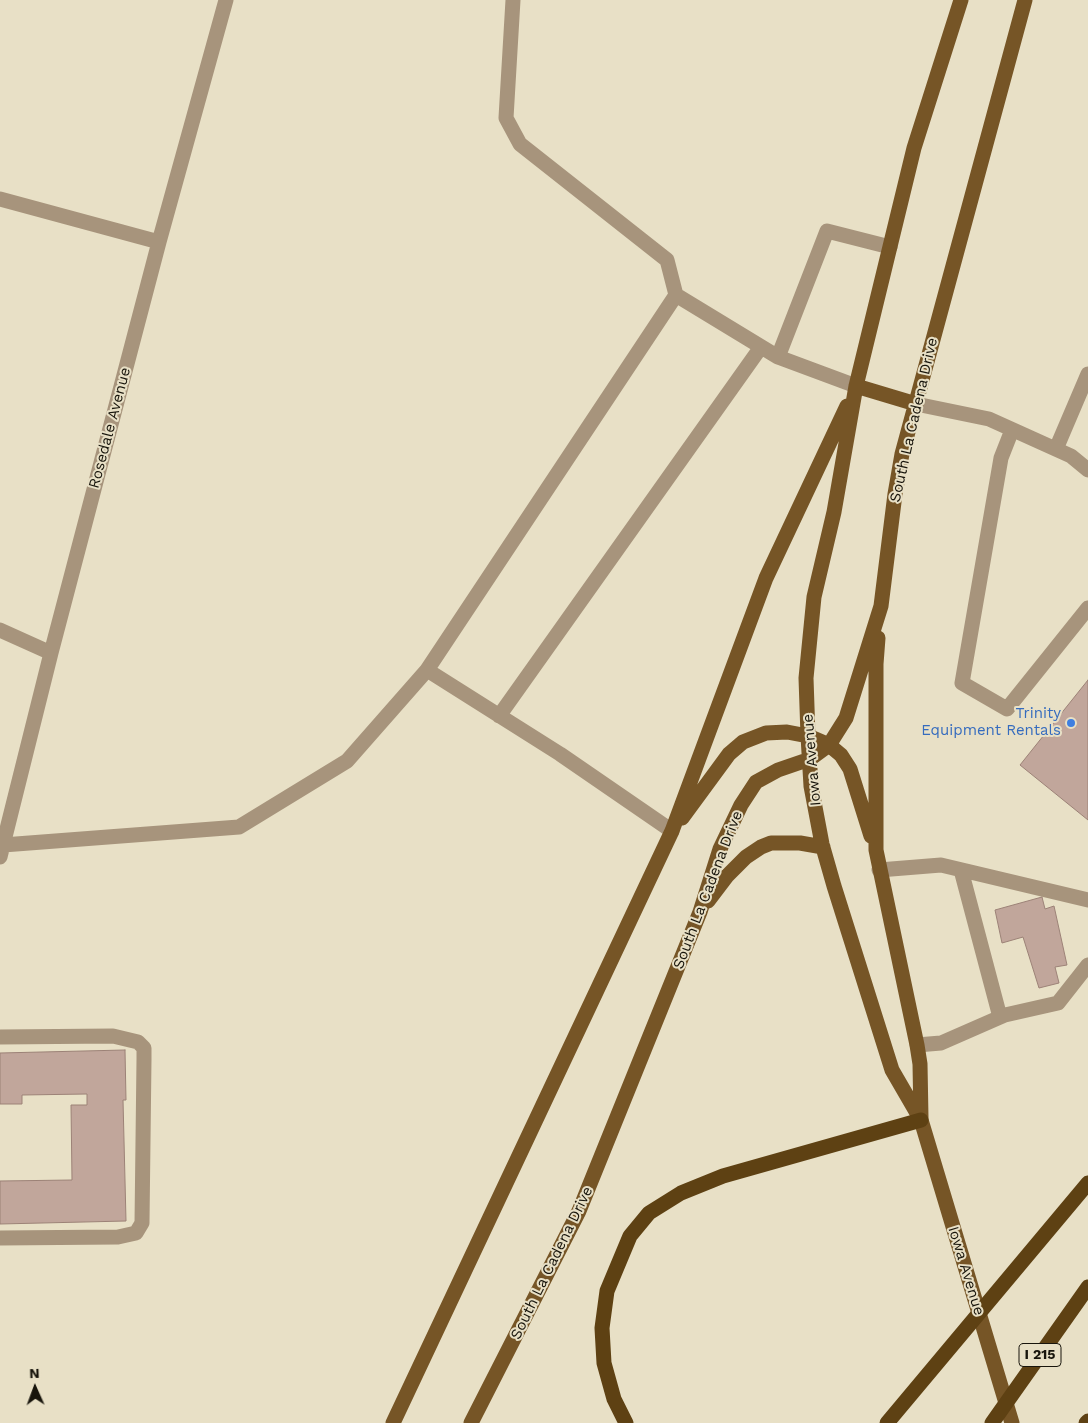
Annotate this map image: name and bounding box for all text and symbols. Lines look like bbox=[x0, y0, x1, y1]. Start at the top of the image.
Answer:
street label: South La Cadena Drive bbox=[886, 336, 942, 504]
street label: Rosedale Avenue bbox=[85, 365, 135, 491]
place label: Trinity Equipment Rentals bbox=[921, 705, 1061, 740]
street label: Iowa Avenue bbox=[799, 713, 825, 807]
marker: Trinity Equipment Rentals bbox=[1065, 717, 1077, 729]
street label: South La Cadena Drive bbox=[669, 808, 747, 972]
street label: South La Cadena Drive bbox=[507, 1183, 597, 1343]
street label: Iowa Avenue bbox=[944, 1224, 988, 1318]
road number: I 215 bbox=[1019, 1344, 1061, 1366]
north arrow bbox=[10, 1363, 60, 1413]
text: N bbox=[29, 1365, 40, 1381]

